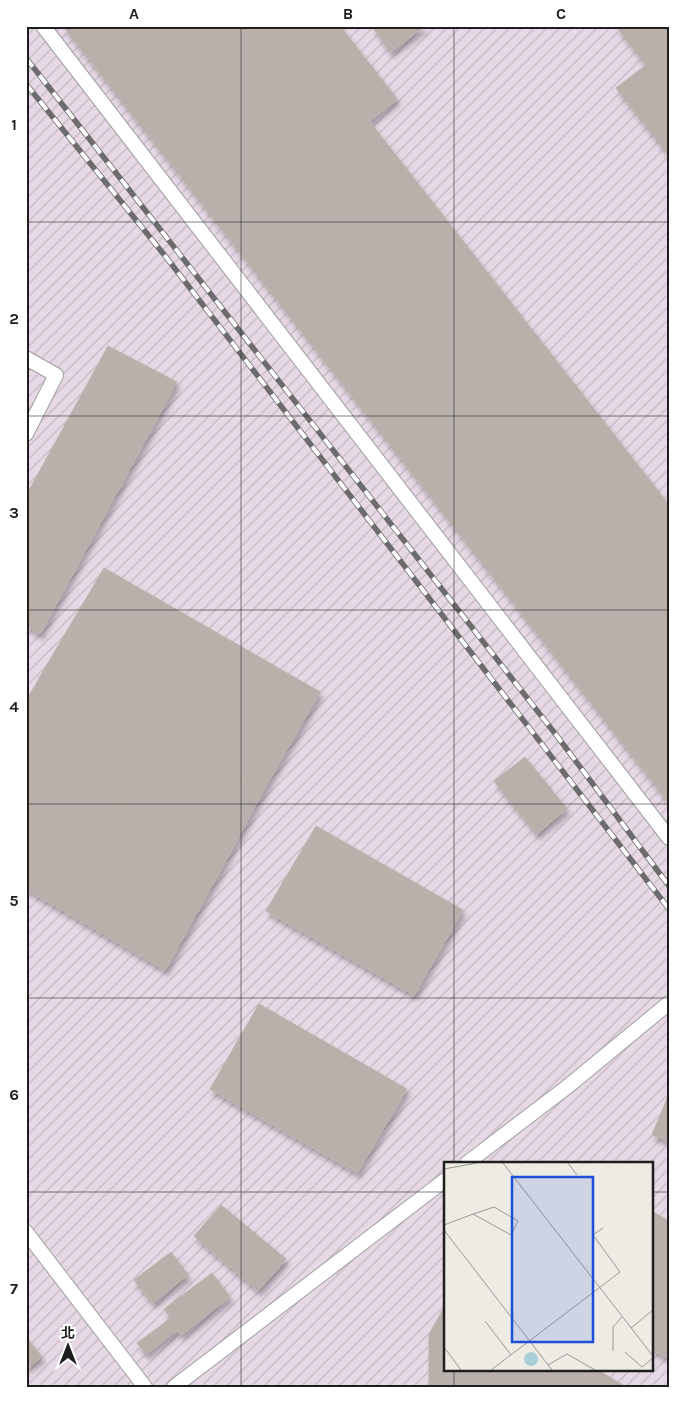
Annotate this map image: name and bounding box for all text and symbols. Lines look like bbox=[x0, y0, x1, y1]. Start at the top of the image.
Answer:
text: A bbox=[129, 4, 139, 23]
text: B bbox=[343, 4, 353, 23]
text: C bbox=[556, 4, 566, 23]
text: 1 bbox=[11, 115, 17, 134]
text: 2 bbox=[9, 309, 19, 328]
text: 3 bbox=[9, 503, 19, 522]
text: 4 bbox=[9, 697, 19, 716]
text: 5 bbox=[9, 891, 19, 910]
text: 6 bbox=[9, 1085, 19, 1104]
inset map bbox=[444, 1162, 652, 1370]
text: 7 bbox=[10, 1279, 18, 1298]
north arrow bbox=[42, 1320, 92, 1370]
text: 北 bbox=[61, 1325, 75, 1342]

